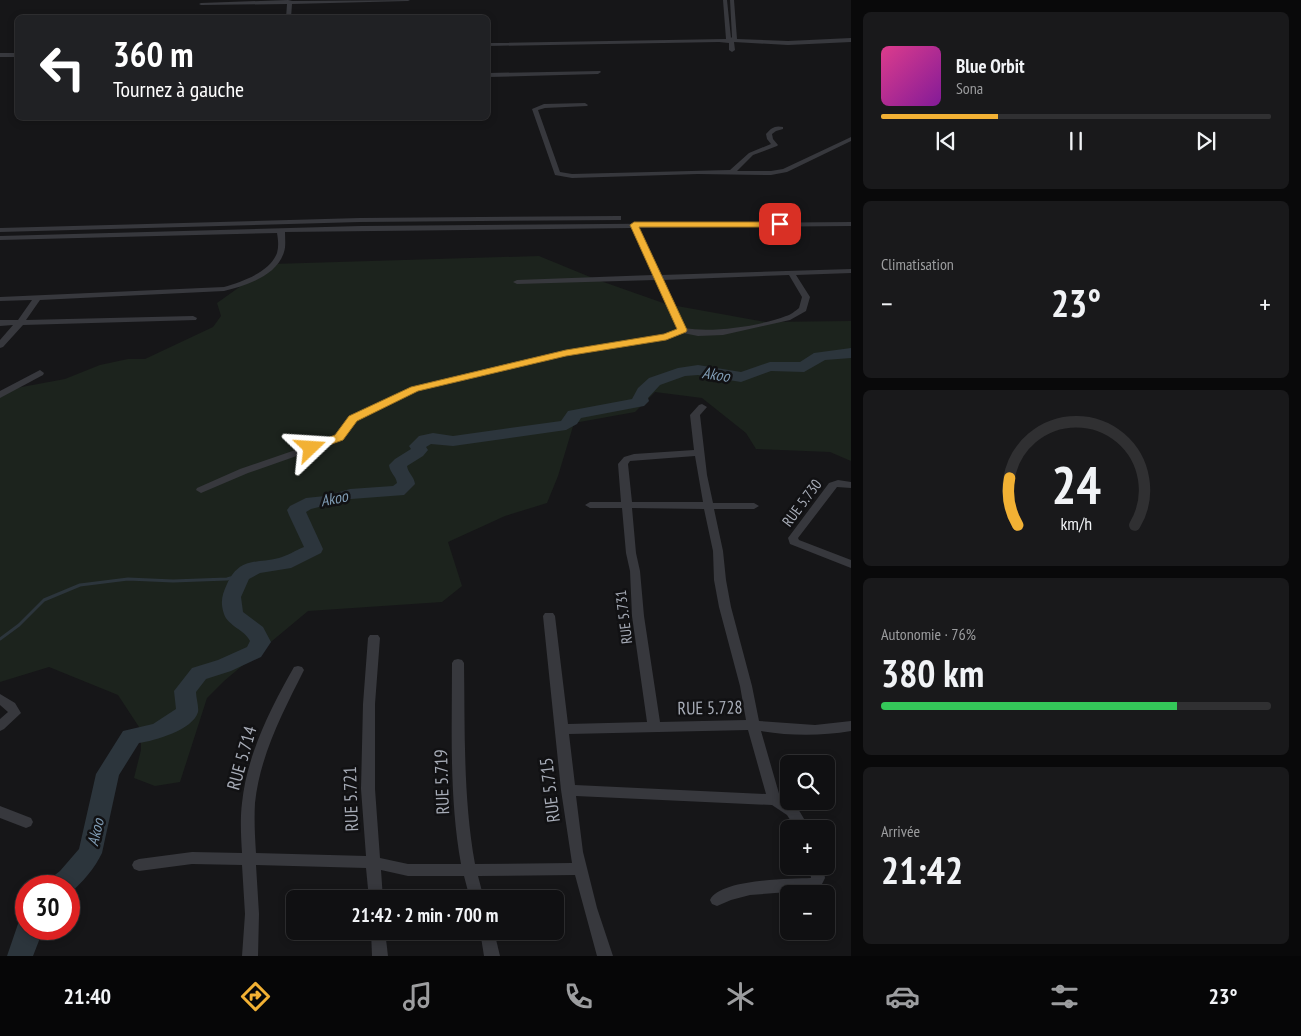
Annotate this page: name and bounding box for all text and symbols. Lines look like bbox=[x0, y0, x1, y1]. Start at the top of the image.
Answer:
text: 360 m bbox=[113, 31, 194, 77]
icon: left bbox=[30, 35, 95, 100]
text: Blue Orbit bbox=[956, 54, 1025, 78]
text: Tournez à gauche bbox=[113, 75, 244, 103]
text: Sona bbox=[956, 78, 983, 98]
icon: previous bbox=[932, 127, 960, 155]
icon: pause bbox=[1062, 127, 1090, 155]
icon: next bbox=[1192, 127, 1220, 155]
pin bbox=[759, 203, 801, 245]
icon: arrive bbox=[766, 210, 794, 238]
text: Climatisation bbox=[881, 254, 954, 274]
text: 23° bbox=[1051, 278, 1101, 327]
text: − bbox=[881, 285, 893, 322]
text: + bbox=[1259, 285, 1271, 322]
water label: Akoo bbox=[701, 362, 732, 386]
position arrow bbox=[284, 421, 336, 473]
text: 24 bbox=[1051, 451, 1101, 518]
street label: RUE 5.730 bbox=[778, 475, 826, 530]
water label: Akoo bbox=[319, 485, 350, 510]
text: km/h bbox=[1060, 512, 1092, 535]
street label: RUE 5.731 bbox=[611, 589, 636, 645]
text: Autonomie · 76% bbox=[881, 624, 976, 644]
text: 380 km bbox=[881, 648, 984, 697]
street label: RUE 5.728 bbox=[677, 695, 743, 720]
street label: RUE 5.714 bbox=[221, 723, 262, 792]
street label: RUE 5.719 bbox=[429, 749, 454, 815]
map controls bbox=[780, 755, 835, 940]
button: search bbox=[780, 755, 835, 810]
street label: RUE 5.715 bbox=[534, 756, 565, 824]
street label: RUE 5.721 bbox=[338, 766, 363, 832]
water label: Akoo bbox=[82, 815, 108, 848]
button: + bbox=[780, 820, 835, 875]
text: Arrivée bbox=[881, 821, 920, 841]
text: 21:42 bbox=[881, 845, 963, 894]
speed limit sign: 30 bbox=[15, 875, 80, 940]
button: − bbox=[780, 885, 835, 940]
text: 21:42 · 2 min · 700 m bbox=[352, 903, 498, 927]
icon: directions bbox=[238, 979, 273, 1014]
icon: music bbox=[400, 979, 435, 1014]
icon: phone bbox=[561, 979, 596, 1014]
icon: climate bbox=[723, 979, 758, 1014]
icon: car bbox=[885, 979, 920, 1014]
icon: filters bbox=[1047, 979, 1082, 1014]
text: 21:40 bbox=[63, 982, 111, 1010]
text: 23° bbox=[1208, 982, 1238, 1010]

